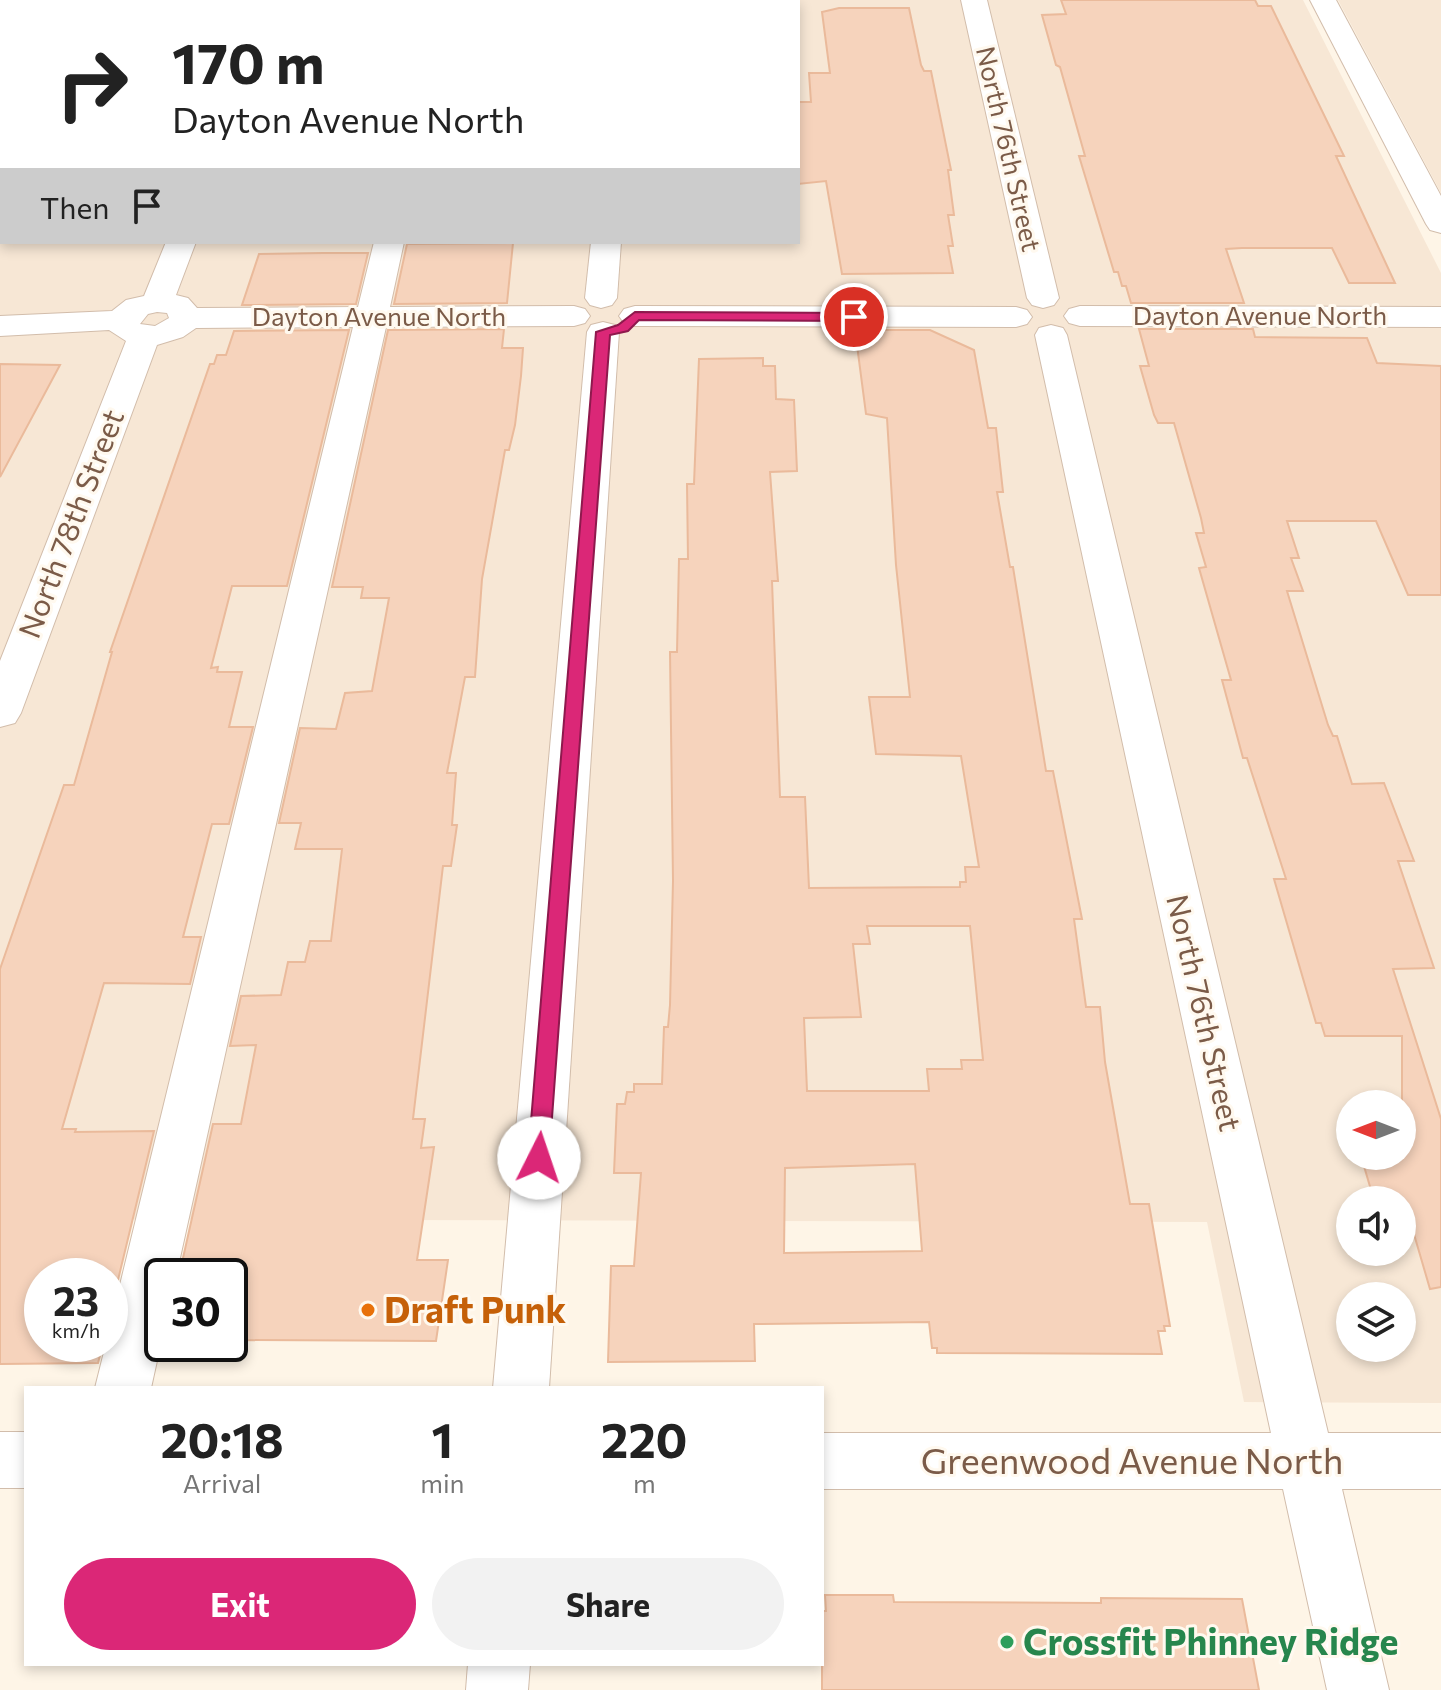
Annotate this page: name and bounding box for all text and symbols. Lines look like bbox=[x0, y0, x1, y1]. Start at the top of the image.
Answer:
text: 170 m bbox=[172, 27, 325, 96]
icon: right bbox=[40, 32, 144, 136]
street label: North 76th Street bbox=[971, 43, 1048, 254]
text: Dayton Avenue North bbox=[172, 96, 524, 140]
icon: arrive bbox=[125, 184, 169, 228]
text: Then bbox=[40, 188, 109, 225]
pin bbox=[820, 283, 888, 351]
icon: arrive bbox=[832, 295, 876, 339]
street label: Dayton Avenue North bbox=[1133, 299, 1387, 330]
street label: Dayton Avenue North bbox=[252, 300, 506, 331]
street label: North 78th Street bbox=[9, 404, 130, 643]
street label: North 76th Street bbox=[1160, 890, 1251, 1134]
north arrow bbox=[1336, 1090, 1416, 1170]
map controls bbox=[1336, 1090, 1416, 1362]
position arrow bbox=[497, 1116, 581, 1200]
button: sound bbox=[1336, 1186, 1416, 1266]
speed limit sign: 30 bbox=[144, 1258, 248, 1362]
text: 23 bbox=[53, 1275, 99, 1324]
button: layers bbox=[1336, 1282, 1416, 1362]
place label: Draft Punk bbox=[384, 1286, 566, 1330]
marker: Draft Punk bbox=[359, 1301, 377, 1319]
text: km/h bbox=[52, 1318, 100, 1342]
text: 20:18 bbox=[161, 1409, 284, 1468]
text: 1 bbox=[432, 1409, 453, 1468]
text: 220 bbox=[601, 1409, 687, 1468]
street label: Greenwood Avenue North bbox=[921, 1437, 1343, 1481]
text: Arrival bbox=[183, 1467, 261, 1498]
text: min bbox=[420, 1467, 465, 1498]
text: m bbox=[633, 1467, 656, 1498]
button: Exit bbox=[64, 1558, 416, 1650]
button: Share bbox=[432, 1558, 784, 1650]
place label: Crossfit Phinney Ridge bbox=[1023, 1618, 1398, 1662]
marker: Crossfit Phinney Ridge bbox=[998, 1633, 1016, 1651]

